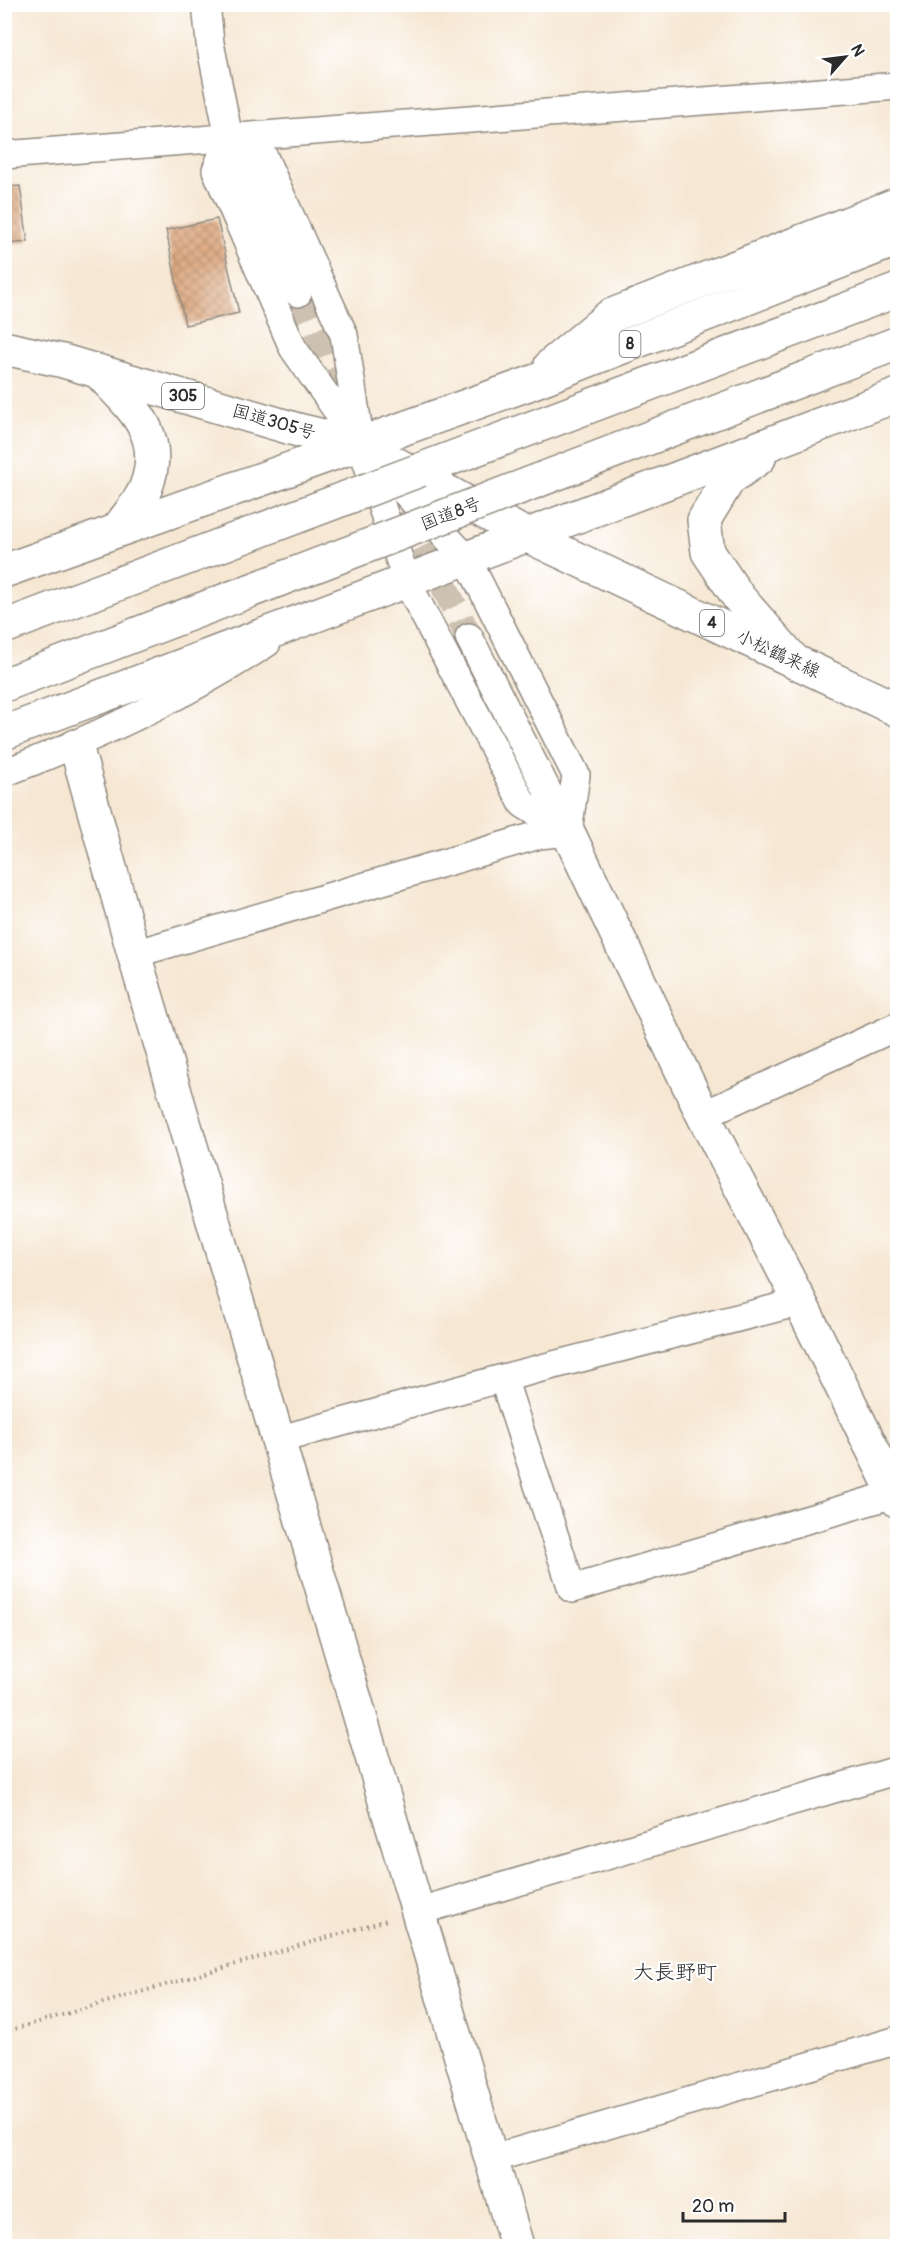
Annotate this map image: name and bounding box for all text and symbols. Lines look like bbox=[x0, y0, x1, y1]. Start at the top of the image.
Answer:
north arrow bbox=[815, 27, 875, 87]
text: N bbox=[846, 41, 869, 60]
road number: 8 bbox=[620, 331, 640, 357]
road number: 305 bbox=[162, 383, 204, 409]
street label: 国道305号 bbox=[229, 399, 319, 445]
street label: 国道8号 bbox=[417, 492, 485, 536]
road number: 4 bbox=[700, 610, 724, 636]
street label: 小松鶴来線 bbox=[732, 625, 824, 683]
district label: 大長野町 bbox=[633, 1959, 717, 1986]
scale bar bbox=[683, 2185, 785, 2223]
text: 20 m bbox=[692, 2195, 734, 2218]

